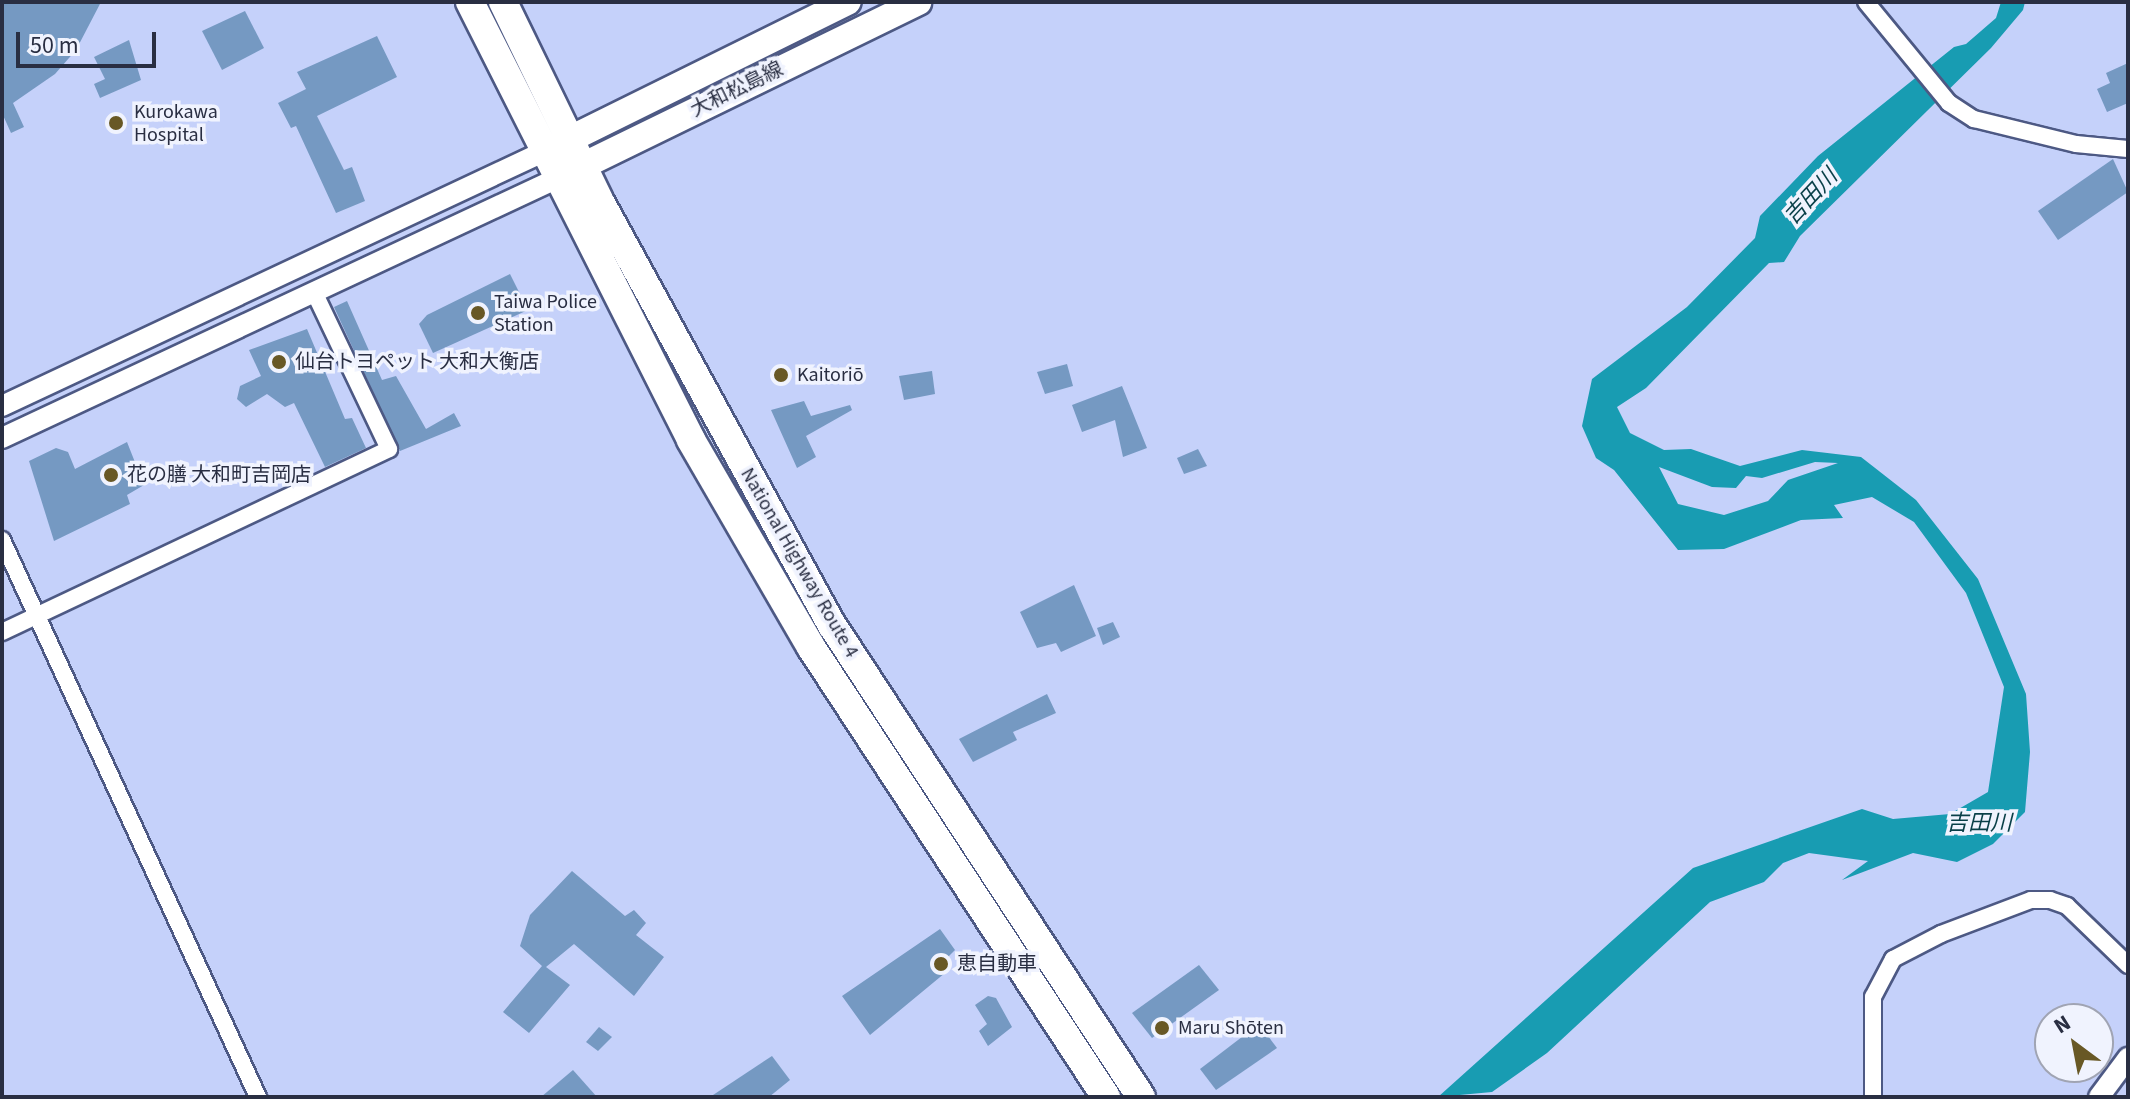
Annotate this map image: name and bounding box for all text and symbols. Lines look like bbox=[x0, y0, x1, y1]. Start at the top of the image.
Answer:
scale bar bbox=[20, 16, 160, 66]
text: 50 m bbox=[30, 28, 79, 63]
street label: 大和松島線 bbox=[687, 57, 787, 123]
place label: Kurokawa Hospital bbox=[134, 100, 218, 147]
marker: Kurokawa Hospital bbox=[105, 112, 127, 134]
water label: 吉田川 bbox=[1779, 164, 1843, 230]
place label: Taiwa Police Station bbox=[494, 290, 597, 337]
marker: Taiwa Police Station bbox=[469, 304, 487, 322]
place label: 仙台トヨペット 大和大衡店 bbox=[295, 350, 539, 374]
marker: 仙台トヨペット 大和大衡店 bbox=[270, 353, 288, 371]
place label: Kaitoriō bbox=[797, 363, 864, 387]
marker: Kaitoriō bbox=[772, 366, 790, 384]
place label: 花の膳 大和町吉岡店 bbox=[127, 463, 311, 487]
street label: National Highway Route 4 bbox=[735, 464, 863, 662]
marker: 花の膳 大和町吉岡店 bbox=[102, 466, 120, 484]
water label: 吉田川 bbox=[1946, 811, 2012, 837]
place label: 恵自動車 bbox=[957, 952, 1037, 976]
marker: 恵自動車 bbox=[932, 955, 950, 973]
north arrow bbox=[2034, 1003, 2114, 1083]
text: N bbox=[2048, 1007, 2077, 1042]
place label: Maru Shōten bbox=[1178, 1016, 1284, 1040]
marker: Maru Shōten bbox=[1153, 1019, 1171, 1037]

